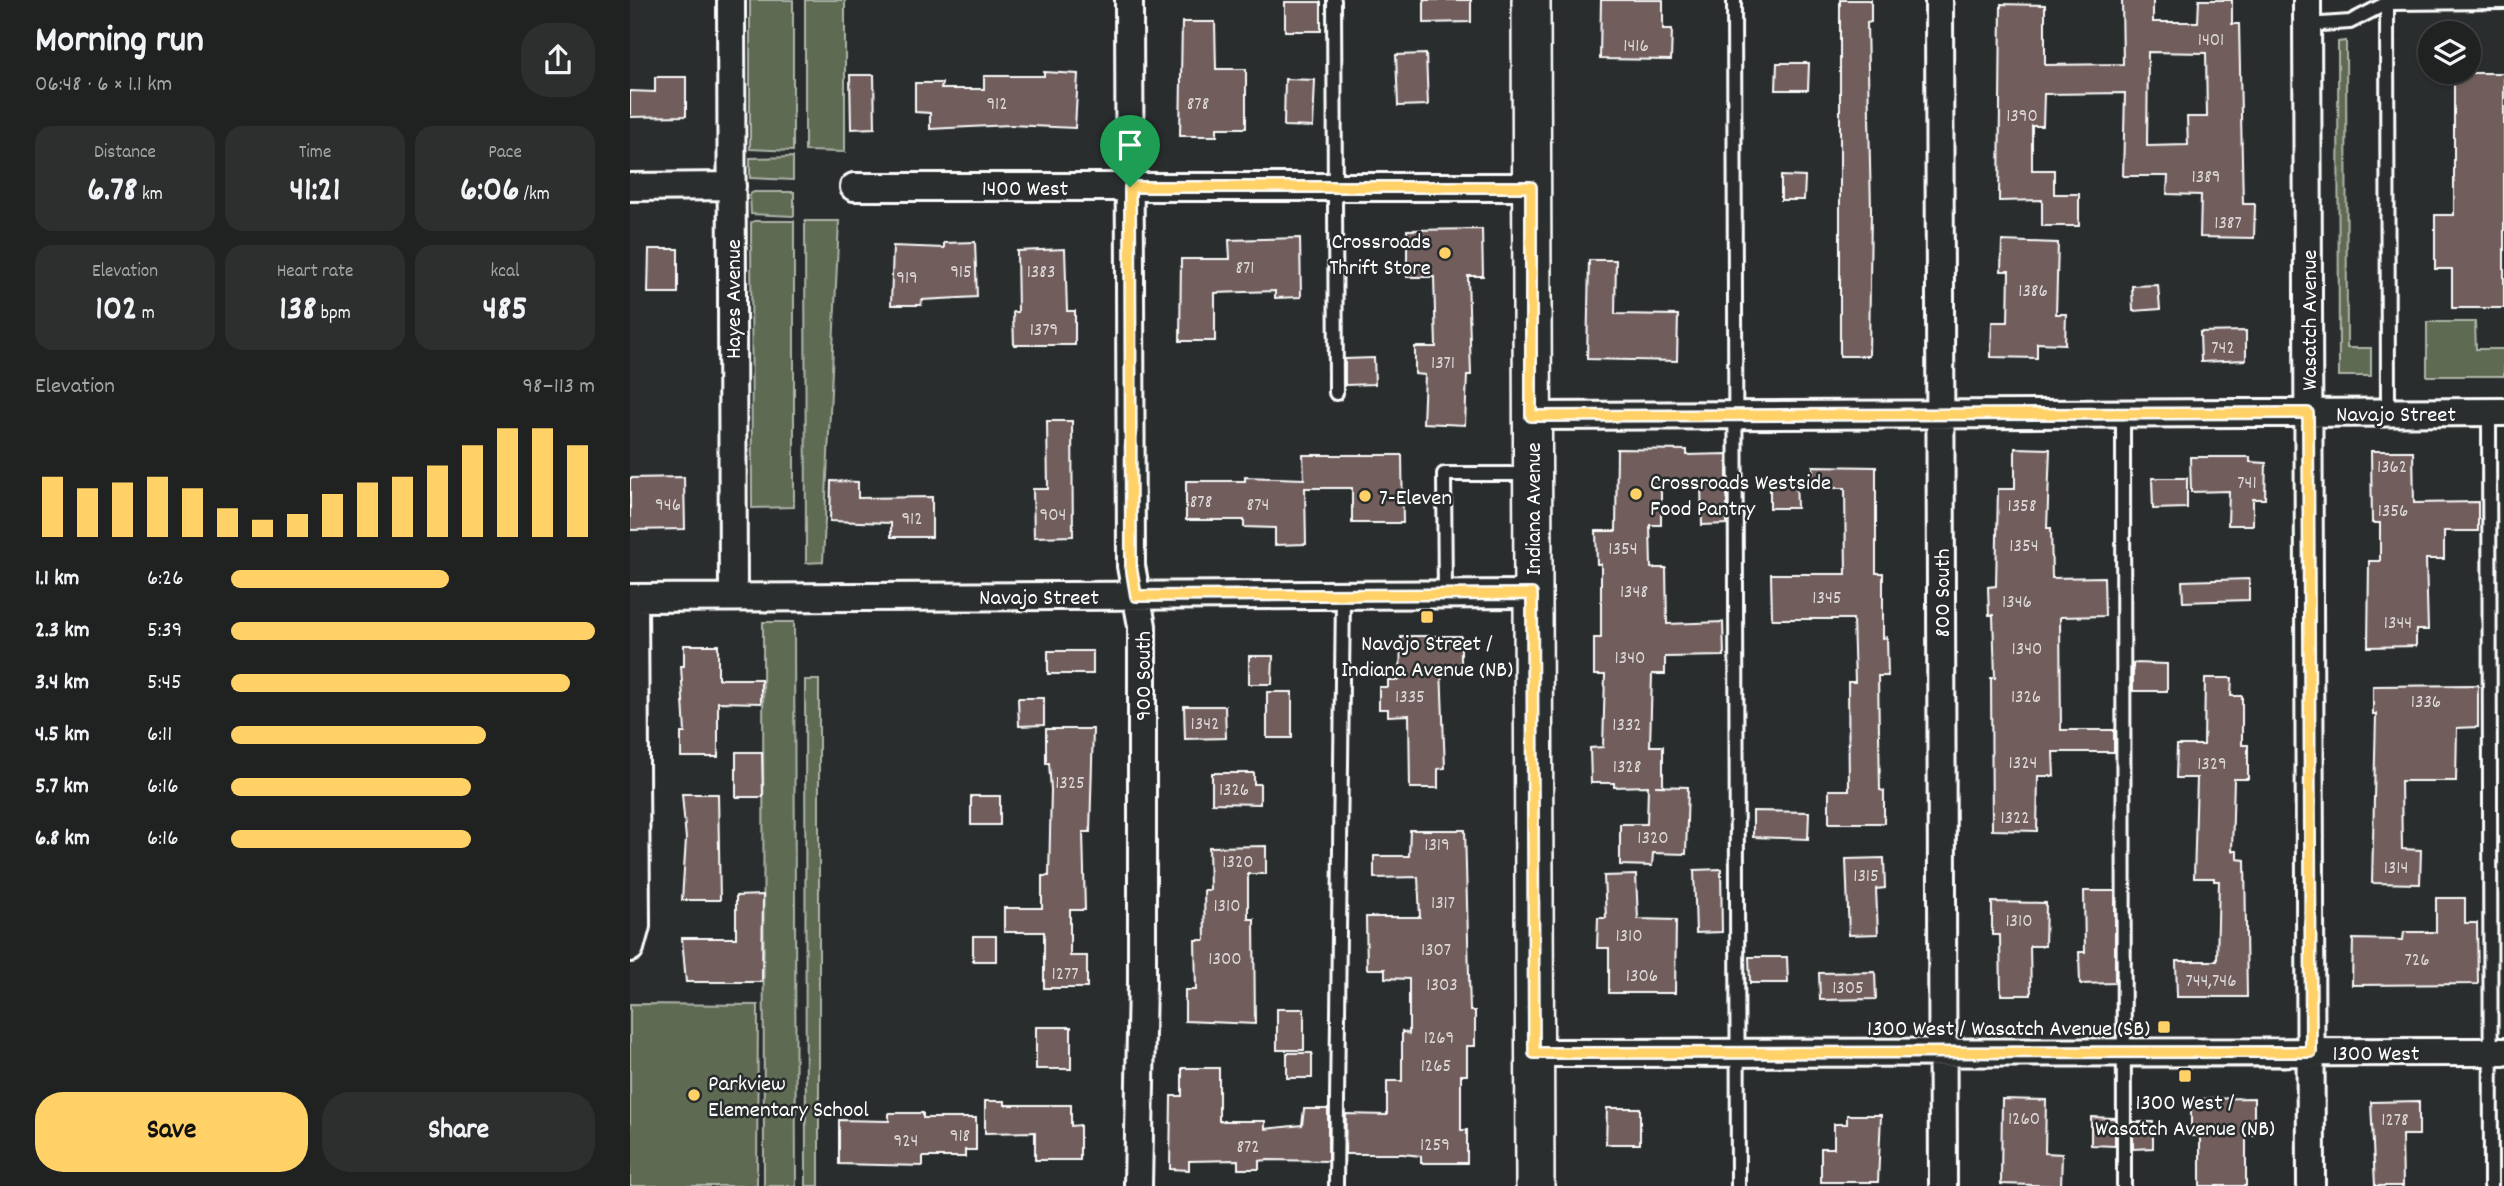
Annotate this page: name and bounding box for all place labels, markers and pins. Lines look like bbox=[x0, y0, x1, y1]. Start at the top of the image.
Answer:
pin bbox=[1100, 115, 1160, 187]
place label: Crossroads Thrift Store bbox=[1329, 227, 1431, 286]
marker: Crossroads Thrift Store bbox=[1437, 245, 1453, 261]
place label: Crossroads Westside Food Pantry bbox=[1650, 468, 1831, 527]
place label: 7-Eleven bbox=[1379, 483, 1452, 516]
marker: Crossroads Westside Food Pantry bbox=[1628, 486, 1644, 502]
marker: 7-Eleven bbox=[1357, 488, 1373, 504]
marker: Navajo Street / Indiana Avenue (NB) bbox=[1419, 609, 1435, 625]
place label: Navajo Street / Indiana Avenue (NB) bbox=[1341, 629, 1513, 688]
place label: 1300 West / Wasatch Avenue (SB) bbox=[1867, 1014, 2150, 1047]
marker: 1300 West / Wasatch Avenue (SB) bbox=[2156, 1019, 2172, 1035]
marker: 1300 West / Wasatch Avenue (NB) bbox=[2177, 1068, 2193, 1084]
place label: Parkview Elementary School bbox=[708, 1069, 869, 1128]
marker: Parkview Elementary School bbox=[686, 1087, 702, 1103]
place label: 1300 West / Wasatch Avenue (NB) bbox=[2095, 1088, 2275, 1147]

